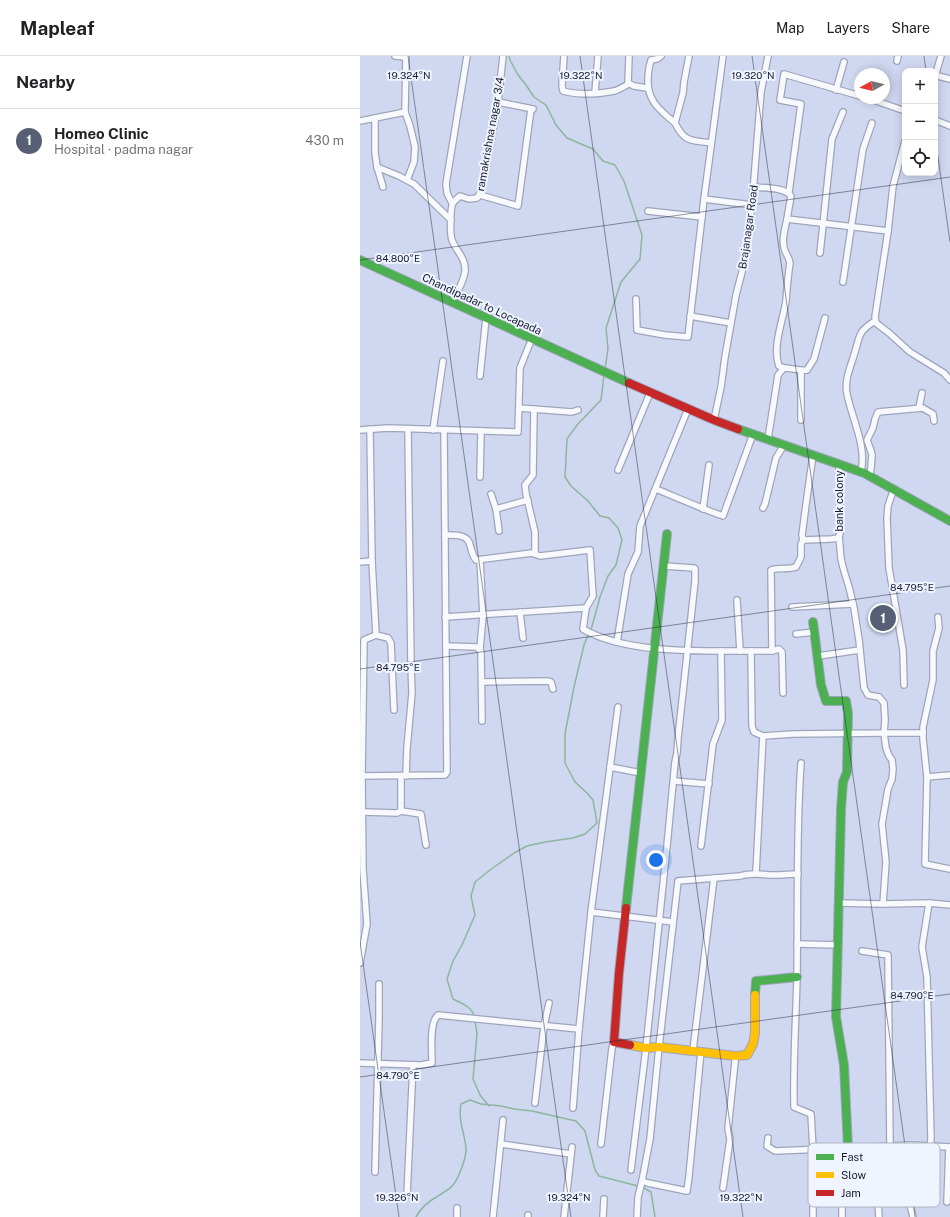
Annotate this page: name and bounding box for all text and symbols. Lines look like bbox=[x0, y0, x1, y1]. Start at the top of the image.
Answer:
text: Mapleaf bbox=[20, 17, 94, 39]
text: Map bbox=[776, 20, 804, 36]
text: Layers bbox=[826, 20, 870, 36]
text: Share bbox=[892, 20, 930, 36]
north arrow bbox=[854, 68, 890, 104]
map controls bbox=[902, 68, 938, 176]
button: + bbox=[902, 68, 938, 104]
text: 19.324°N bbox=[387, 69, 431, 81]
text: 19.322°N bbox=[560, 69, 602, 81]
text: 19.320°N bbox=[731, 69, 775, 81]
text: Nearby bbox=[16, 72, 75, 92]
street label: ramakrishna nagar 3/4 bbox=[474, 76, 506, 192]
button: − bbox=[902, 104, 938, 140]
text: Homeo Clinic bbox=[54, 125, 149, 142]
text: 1 bbox=[26, 133, 32, 148]
text: 430 m bbox=[305, 133, 344, 148]
button: locate bbox=[902, 140, 938, 176]
text: Hospital · padma nagar bbox=[54, 142, 193, 157]
street label: Brajanagar Road bbox=[736, 184, 760, 270]
text: 84.800°E bbox=[376, 252, 420, 264]
street label: Chandipadar to Locapada bbox=[420, 271, 544, 337]
street label: bank colony bbox=[833, 470, 845, 532]
text: 84.795°E bbox=[890, 581, 934, 593]
pin: 1 bbox=[870, 603, 896, 633]
text: 84.795°E bbox=[376, 661, 420, 673]
your location bbox=[646, 850, 666, 870]
text: 84.790°E bbox=[890, 989, 934, 1001]
text: 84.790°E bbox=[376, 1069, 420, 1081]
legend bbox=[808, 1143, 940, 1207]
text: Fast bbox=[841, 1151, 863, 1163]
text: Slow bbox=[841, 1169, 867, 1181]
text: Jam bbox=[841, 1187, 861, 1199]
text: 19.326°N bbox=[375, 1191, 419, 1203]
text: 19.324°N bbox=[547, 1191, 591, 1203]
text: 19.322°N bbox=[720, 1191, 762, 1203]

